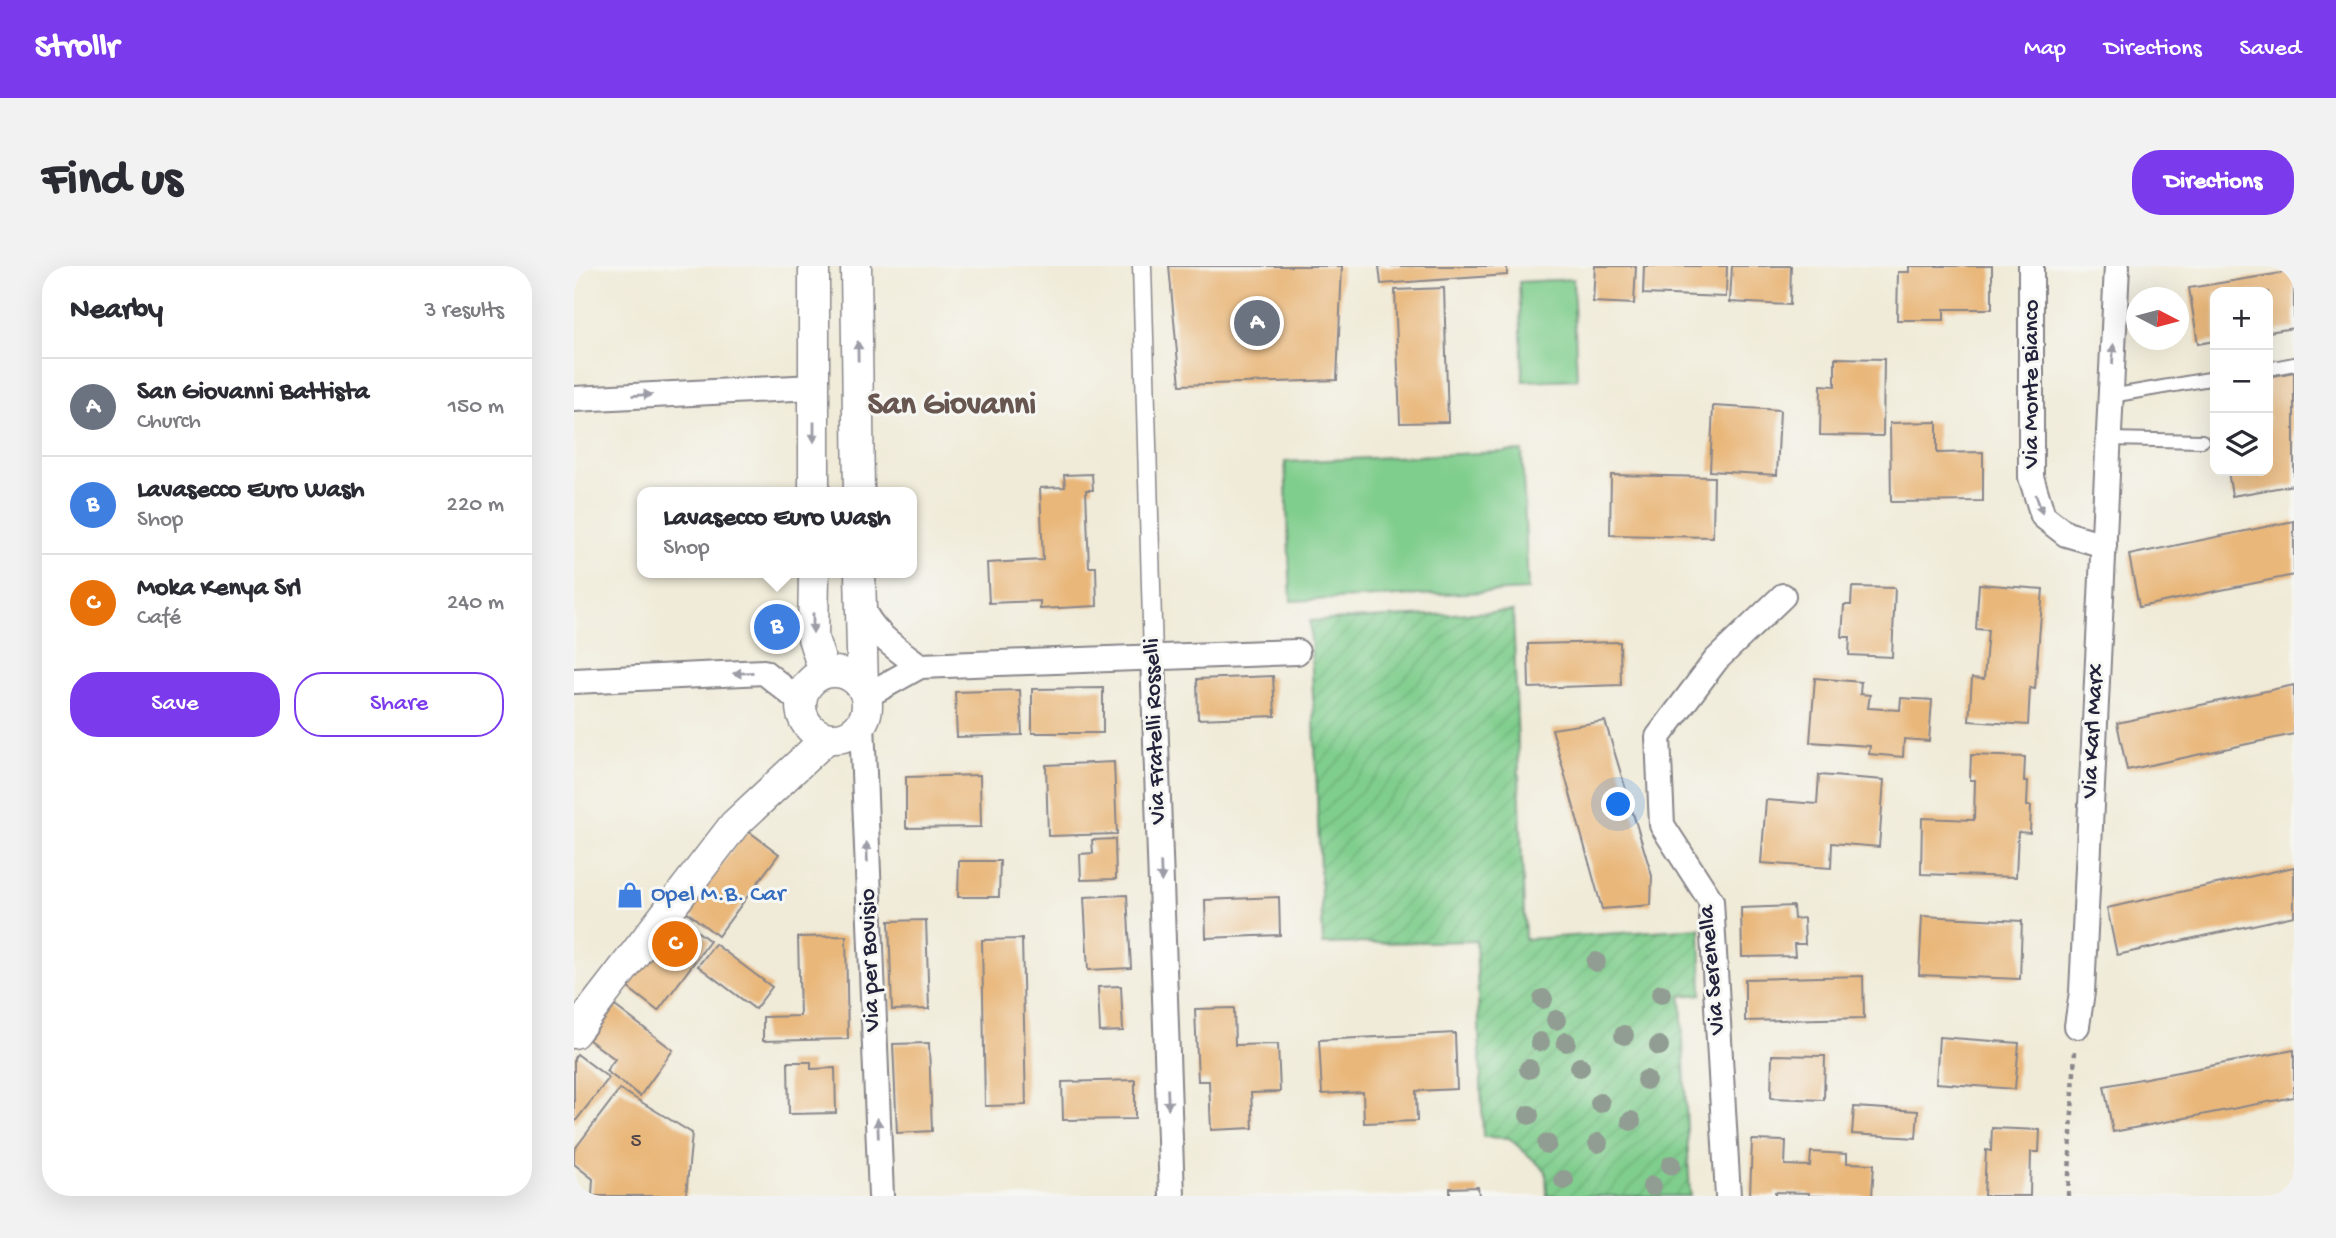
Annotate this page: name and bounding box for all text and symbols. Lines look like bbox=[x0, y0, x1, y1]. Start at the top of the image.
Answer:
text: Strollr bbox=[35, 30, 119, 68]
text: Map bbox=[2024, 35, 2066, 64]
text: Directions bbox=[2104, 35, 2202, 64]
text: Saved bbox=[2240, 35, 2301, 64]
button: Directions bbox=[2132, 150, 2294, 215]
text: Find us bbox=[42, 153, 182, 211]
north arrow bbox=[2126, 287, 2189, 350]
map controls bbox=[2210, 287, 2273, 476]
button: + bbox=[2210, 287, 2273, 350]
text: Nearby bbox=[70, 294, 163, 329]
pin: A bbox=[1234, 297, 1280, 349]
text: 3 results bbox=[424, 298, 504, 325]
street label: Via Monte Bianco bbox=[2018, 300, 2047, 469]
one-way arrow bbox=[852, 339, 863, 361]
one-way arrow bbox=[2107, 343, 2118, 365]
button: − bbox=[2210, 350, 2273, 413]
text: San Giovanni Battista bbox=[137, 378, 369, 409]
district label: San Giovanni bbox=[868, 387, 1036, 425]
one-way arrow bbox=[631, 390, 653, 401]
text: A bbox=[86, 394, 100, 421]
text: 150 m bbox=[448, 394, 504, 421]
text: Church bbox=[137, 409, 201, 436]
button: layers bbox=[2210, 413, 2273, 476]
one-way arrow bbox=[808, 421, 820, 443]
text: Lavasecco Euro Wash bbox=[137, 476, 365, 507]
popup bbox=[637, 487, 917, 578]
text: B bbox=[87, 492, 99, 519]
text: 220 m bbox=[447, 492, 504, 519]
one-way arrow bbox=[2035, 494, 2045, 515]
text: Lavasecco Euro Wash bbox=[663, 504, 891, 535]
text: Shop bbox=[137, 507, 183, 534]
text: Shop bbox=[663, 535, 710, 562]
text: Moka Kenya Srl bbox=[137, 574, 301, 605]
text: C bbox=[87, 590, 99, 617]
text: 240 m bbox=[447, 590, 504, 617]
pin: B bbox=[754, 601, 800, 653]
text: Café bbox=[137, 605, 181, 632]
one-way arrow bbox=[807, 613, 819, 635]
street label: Via Fratelli Rosselli bbox=[1138, 637, 1174, 826]
street label: Via Karl Marx bbox=[2076, 663, 2112, 800]
one-way arrow bbox=[732, 667, 754, 678]
button: Save bbox=[70, 672, 280, 737]
button: Share bbox=[294, 672, 504, 737]
your location bbox=[1601, 787, 1635, 821]
one-way arrow bbox=[862, 840, 873, 862]
one-way arrow bbox=[1155, 861, 1166, 883]
shop icon: Opel M.B. Car bbox=[615, 880, 645, 910]
place label: Opel M.B. Car bbox=[651, 881, 788, 910]
street label: Via per Bovisio bbox=[854, 888, 888, 1033]
street label: Via Serenella bbox=[1693, 903, 1733, 1037]
pin: C bbox=[652, 918, 698, 970]
one-way arrow bbox=[1163, 1089, 1174, 1111]
one-way arrow bbox=[872, 1117, 883, 1139]
house number: 5 bbox=[630, 1130, 642, 1155]

